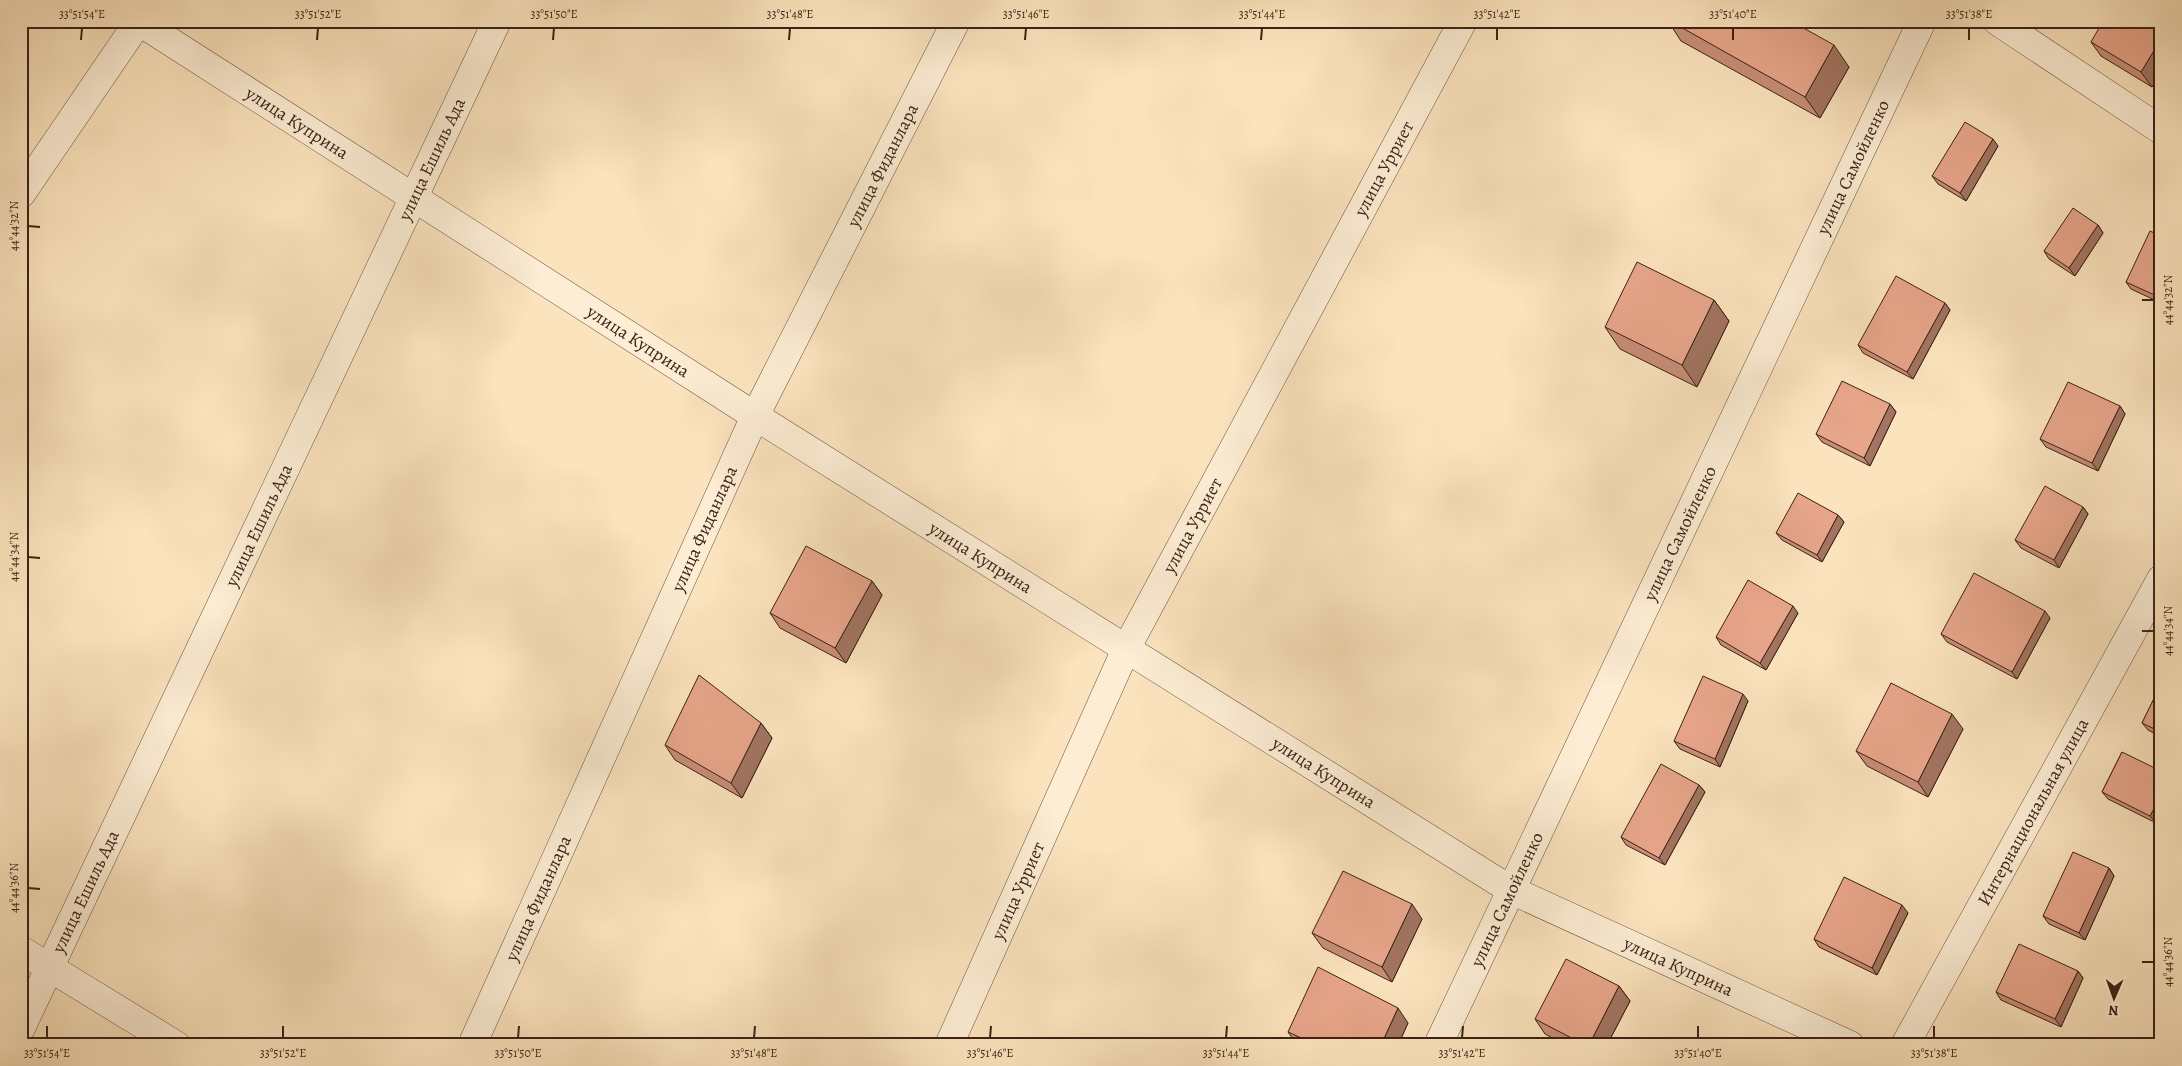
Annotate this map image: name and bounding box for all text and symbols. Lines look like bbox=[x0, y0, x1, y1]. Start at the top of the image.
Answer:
text: 33°51'54"E bbox=[59, 6, 105, 22]
text: 33°51'52"E bbox=[295, 6, 341, 22]
text: 33°51'50"E bbox=[530, 6, 578, 22]
text: 33°51'48"E bbox=[767, 6, 813, 22]
text: 33°51'46"E bbox=[1003, 6, 1049, 22]
text: 33°51'44"E bbox=[1239, 6, 1285, 22]
text: 33°51'42"E bbox=[1474, 6, 1520, 22]
text: 33°51'40"E bbox=[1709, 6, 1757, 22]
text: 33°51'38"E bbox=[1946, 6, 1992, 22]
street label: улица Куприна bbox=[240, 81, 354, 165]
street label: улица Ешиль Ада bbox=[392, 93, 471, 225]
street label: улица Самойленко bbox=[1810, 96, 1895, 239]
street label: улица Фиданлара bbox=[841, 99, 924, 232]
street label: улица Урриет bbox=[1348, 117, 1419, 221]
text: 44°44'32"N bbox=[6, 200, 22, 251]
text: 44°44'32"N bbox=[2160, 274, 2176, 325]
street label: улица Куприна bbox=[581, 299, 695, 383]
street label: улица Ешиль Ада bbox=[219, 459, 298, 592]
street label: улица Фиданлара bbox=[665, 461, 743, 596]
street label: улица Самойленко bbox=[1637, 462, 1722, 606]
street label: улица Урриет bbox=[1156, 473, 1228, 578]
street label: улица Куприна bbox=[924, 516, 1038, 599]
text: 44°44'34"N bbox=[6, 532, 22, 582]
text: 44°44'34"N bbox=[2160, 606, 2176, 656]
street label: Интернациональная улица bbox=[1972, 713, 2095, 910]
street label: улица Куприна bbox=[1267, 731, 1381, 814]
street label: улица Ешиль Ада bbox=[46, 826, 125, 958]
street label: улица Самойленко bbox=[1464, 828, 1549, 972]
street label: улица Фиданлара bbox=[499, 831, 577, 966]
street label: улица Урриет bbox=[985, 838, 1050, 944]
text: 44°44'36"N bbox=[6, 863, 22, 913]
street label: улица Куприна bbox=[1619, 931, 1738, 1002]
text: 44°44'36"N bbox=[2160, 937, 2176, 987]
north arrow bbox=[2090, 974, 2140, 1024]
text: N bbox=[2108, 1001, 2119, 1020]
text: 33°51'54"E bbox=[24, 1045, 70, 1061]
text: 33°51'52"E bbox=[260, 1045, 306, 1061]
text: 33°51'50"E bbox=[494, 1045, 542, 1061]
text: 33°51'48"E bbox=[731, 1045, 777, 1061]
text: 33°51'46"E bbox=[967, 1045, 1013, 1061]
text: 33°51'44"E bbox=[1203, 1045, 1249, 1061]
text: 33°51'42"E bbox=[1439, 1045, 1485, 1061]
text: 33°51'40"E bbox=[1674, 1045, 1722, 1061]
text: 33°51'38"E bbox=[1911, 1045, 1957, 1061]

